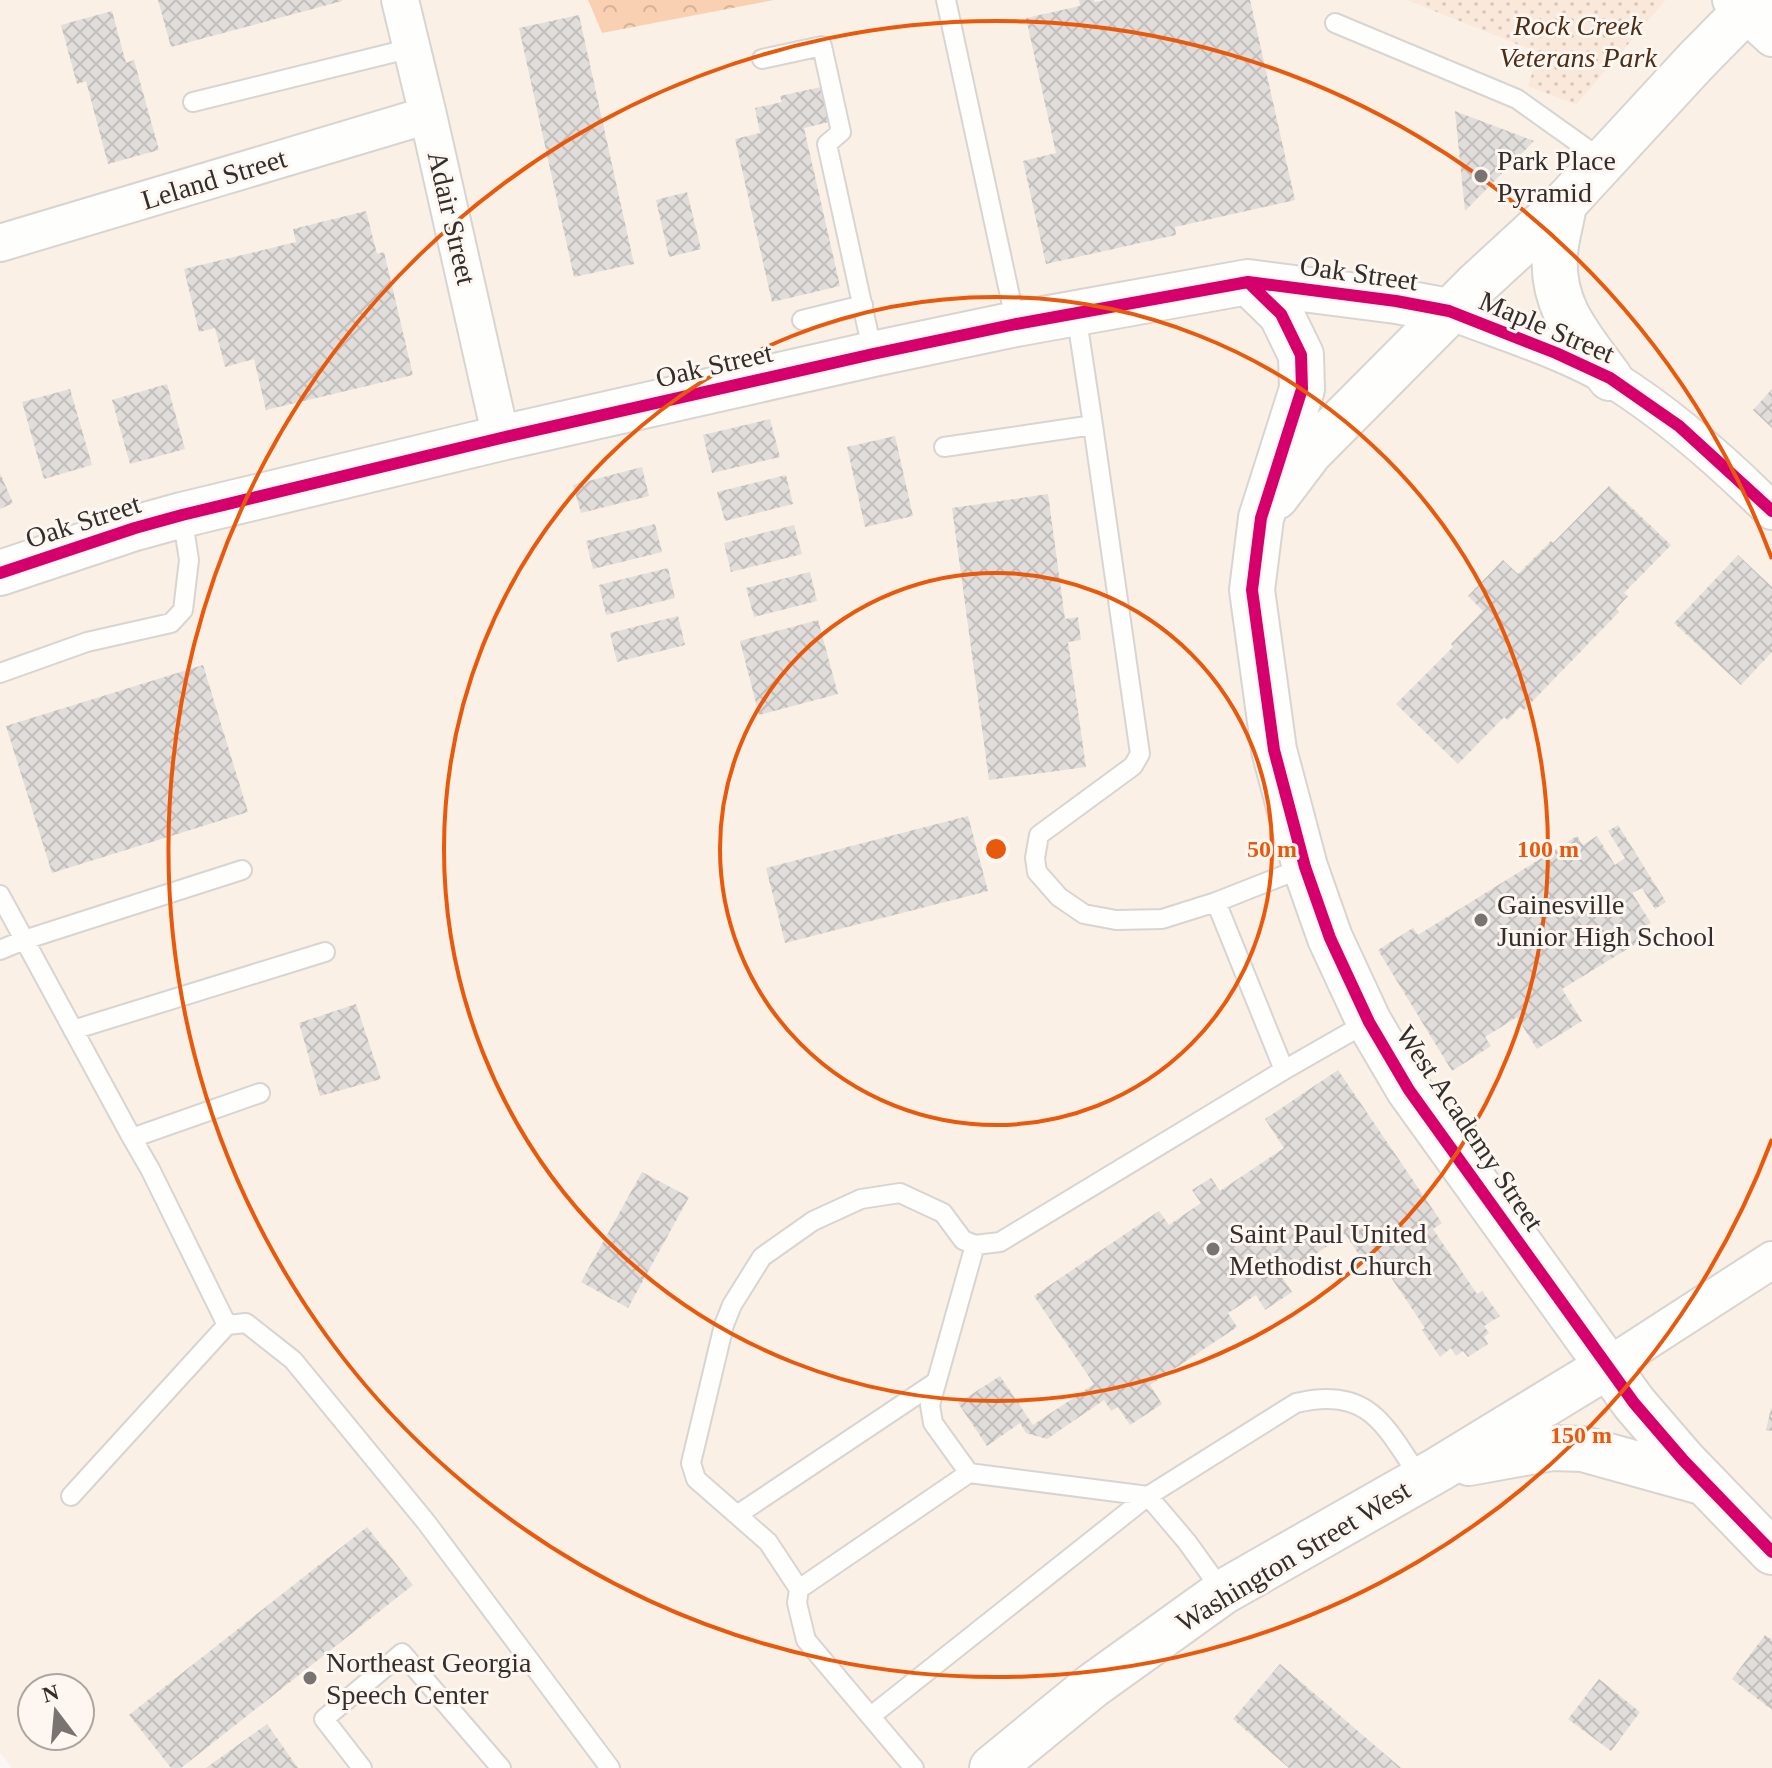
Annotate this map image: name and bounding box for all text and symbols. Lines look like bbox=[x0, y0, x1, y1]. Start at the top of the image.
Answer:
park label: Rock Creek Veterans Park bbox=[1499, 10, 1657, 73]
street label: Leland Street bbox=[138, 142, 290, 216]
place label: Park Place Pyramid bbox=[1497, 145, 1616, 208]
street label: Adair Street bbox=[422, 148, 482, 288]
marker: Park Place Pyramid bbox=[1472, 167, 1490, 185]
street label: Oak Street bbox=[1298, 249, 1420, 297]
street label: Maple Street bbox=[1475, 285, 1619, 369]
street label: Oak Street bbox=[653, 336, 776, 393]
street label: Oak Street bbox=[22, 488, 145, 554]
centre of rings bbox=[982, 835, 1010, 863]
text: 50 m bbox=[1247, 836, 1297, 862]
text: 100 m bbox=[1517, 836, 1579, 862]
place label: Gainesville Junior High School bbox=[1497, 889, 1715, 952]
marker: Gainesville Junior High School bbox=[1472, 911, 1490, 929]
street label: West Academy Street bbox=[1390, 1020, 1550, 1236]
place label: Saint Paul United Methodist Church bbox=[1229, 1218, 1432, 1281]
marker: Saint Paul United Methodist Church bbox=[1204, 1240, 1222, 1258]
text: 150 m bbox=[1550, 1422, 1612, 1448]
street label: Washington Street West bbox=[1171, 1474, 1416, 1638]
place label: Northeast Georgia Speech Center bbox=[326, 1647, 532, 1710]
marker: Northeast Georgia Speech Center bbox=[301, 1669, 319, 1687]
north arrow bbox=[16, 1672, 96, 1752]
text: N bbox=[40, 1679, 62, 1707]

